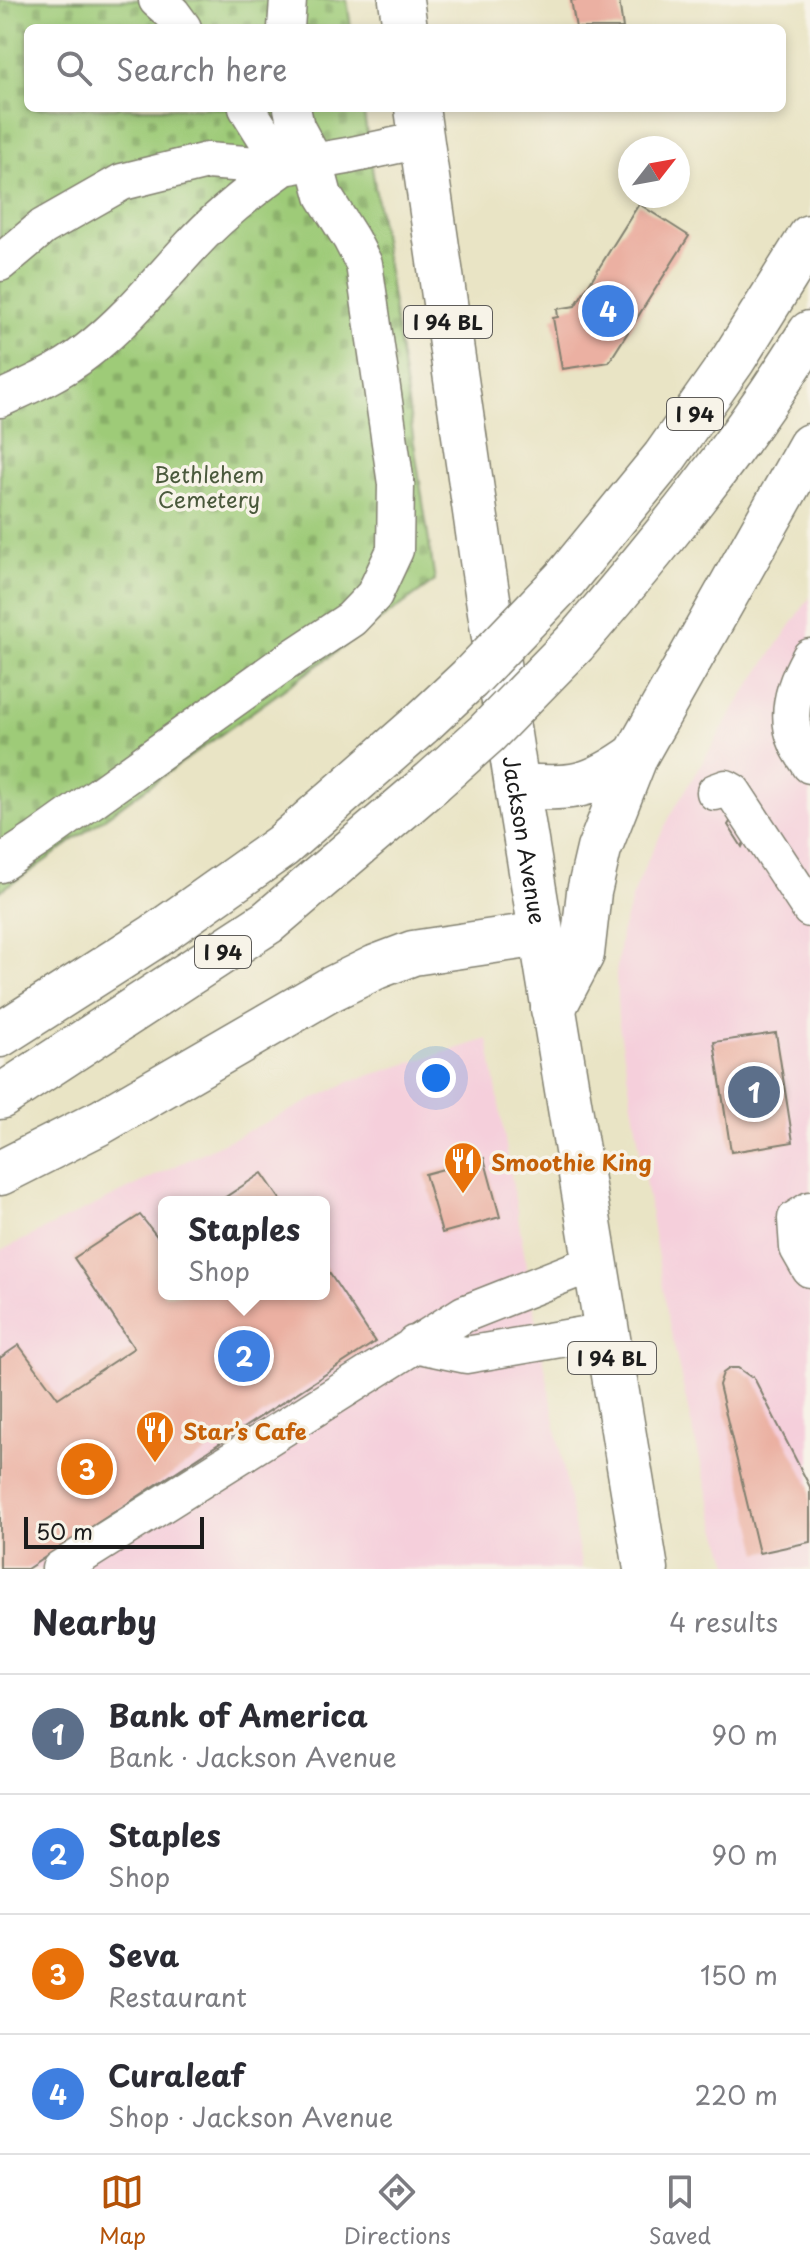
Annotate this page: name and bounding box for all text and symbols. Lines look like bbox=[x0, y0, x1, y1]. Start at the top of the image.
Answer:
search box bbox=[24, 24, 786, 112]
icon: search bbox=[52, 46, 96, 90]
text: Search here bbox=[116, 46, 288, 91]
north arrow bbox=[618, 136, 690, 208]
pin: 4 bbox=[582, 281, 634, 341]
road number: I 94 BL bbox=[404, 306, 492, 338]
road number: I 94 bbox=[667, 398, 723, 430]
park label: Bethlehem Cemetery bbox=[154, 457, 264, 515]
street label: Jackson Avenue bbox=[496, 754, 556, 926]
road number: I 94 bbox=[195, 936, 251, 968]
your location bbox=[416, 1058, 456, 1098]
pin: 1 bbox=[728, 1062, 780, 1122]
restaurant icon: Smoothie King bbox=[442, 1140, 484, 1195]
place label: Smoothie King bbox=[491, 1145, 652, 1178]
popup bbox=[158, 1196, 330, 1300]
text: Staples bbox=[188, 1206, 300, 1251]
text: Shop bbox=[188, 1251, 250, 1290]
pin: 2 bbox=[218, 1326, 270, 1386]
road number: I 94 BL bbox=[568, 1342, 656, 1374]
restaurant icon: Star’s Cafe bbox=[134, 1409, 176, 1464]
place label: Star’s Cafe bbox=[183, 1414, 307, 1447]
pin: 3 bbox=[61, 1439, 113, 1499]
scale bar bbox=[24, 1513, 204, 1549]
text: 50 m bbox=[36, 1514, 93, 1547]
text: Nearby bbox=[32, 1595, 157, 1647]
text: 4 results bbox=[669, 1602, 778, 1641]
text: Bank of America bbox=[108, 1692, 368, 1737]
text: 1 bbox=[52, 1715, 64, 1754]
text: 90 m bbox=[711, 1715, 778, 1754]
text: Bank · Jackson Avenue bbox=[108, 1737, 397, 1776]
text: Staples bbox=[108, 1812, 221, 1857]
text: 2 bbox=[49, 1835, 67, 1874]
text: 90 m bbox=[711, 1835, 778, 1874]
text: Shop bbox=[108, 1857, 170, 1896]
text: Seva bbox=[108, 1932, 179, 1977]
text: 3 bbox=[49, 1955, 67, 1994]
text: 150 m bbox=[700, 1955, 778, 1994]
text: Restaurant bbox=[108, 1977, 247, 2016]
text: Curaleaf bbox=[108, 2052, 245, 2097]
text: 4 bbox=[49, 2075, 67, 2114]
text: 220 m bbox=[694, 2075, 778, 2114]
text: Shop · Jackson Avenue bbox=[108, 2097, 393, 2136]
tab: Map bbox=[99, 2170, 146, 2251]
tab: Directions bbox=[344, 2170, 451, 2251]
tab: Saved bbox=[649, 2170, 711, 2251]

